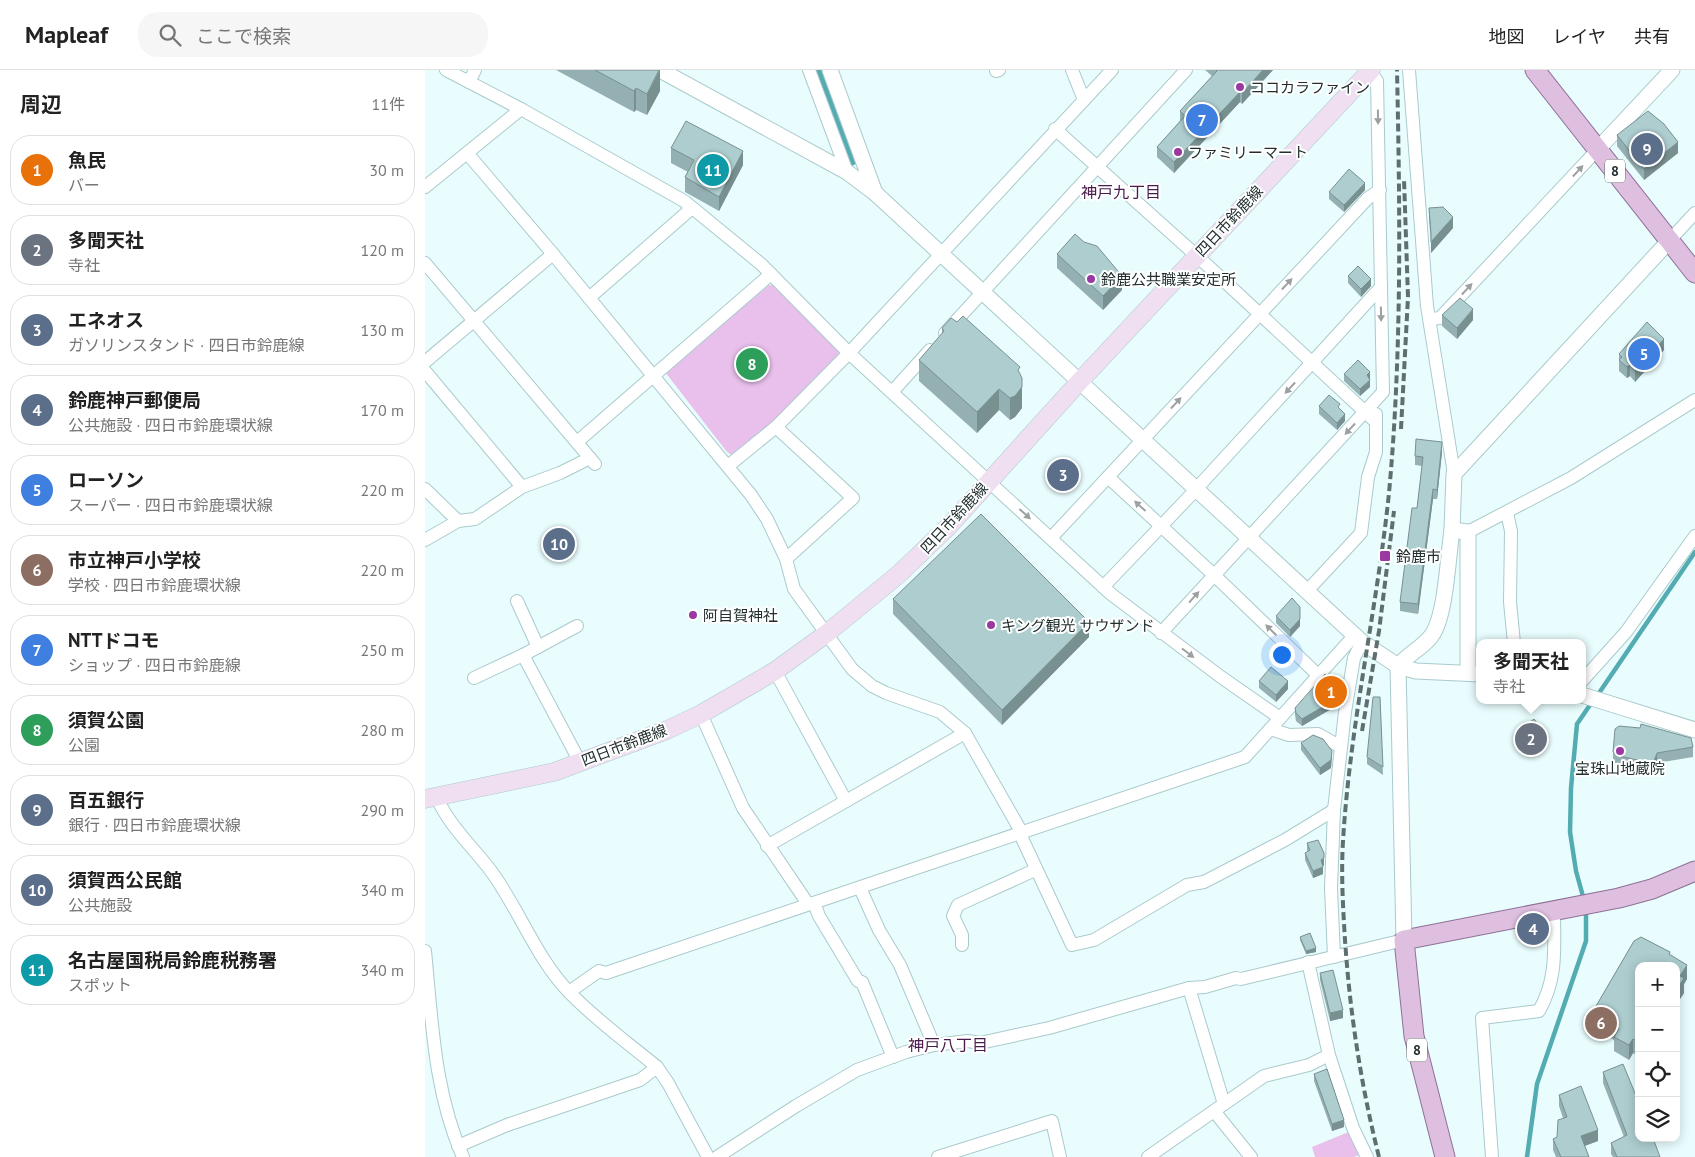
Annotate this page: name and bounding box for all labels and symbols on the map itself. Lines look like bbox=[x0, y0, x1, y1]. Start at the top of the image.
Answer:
place label: ココカラファイン bbox=[1250, 78, 1370, 97]
marker: ココカラファイン bbox=[1234, 81, 1246, 93]
pin: 7 bbox=[1186, 101, 1218, 139]
one-way arrow bbox=[1375, 109, 1383, 125]
pin: 9 bbox=[1631, 130, 1663, 168]
place label: ファミリーマート bbox=[1188, 143, 1308, 162]
marker: ファミリーマート bbox=[1172, 146, 1184, 158]
pin: 11 bbox=[697, 151, 729, 189]
road number: 8 bbox=[1605, 160, 1625, 182]
one-way arrow bbox=[1572, 165, 1584, 177]
district label: 神戸九丁目 bbox=[1081, 182, 1161, 202]
street label: 四日市鈴鹿線 bbox=[1191, 182, 1267, 260]
place label: 鈴鹿公共職業安定所 bbox=[1101, 270, 1236, 289]
marker: 鈴鹿公共職業安定所 bbox=[1085, 273, 1097, 285]
one-way arrow bbox=[1281, 279, 1293, 291]
one-way arrow bbox=[1461, 284, 1473, 296]
one-way arrow bbox=[1377, 307, 1385, 323]
pin: 5 bbox=[1628, 335, 1660, 373]
pin: 8 bbox=[736, 345, 768, 383]
one-way arrow bbox=[1284, 382, 1296, 394]
one-way arrow bbox=[1171, 397, 1182, 410]
one-way arrow bbox=[1344, 422, 1356, 434]
pin: 3 bbox=[1047, 456, 1079, 494]
street label: 四日市鈴鹿線 bbox=[916, 479, 992, 557]
one-way arrow bbox=[1134, 500, 1146, 512]
one-way arrow bbox=[1018, 508, 1030, 520]
pin: 10 bbox=[543, 525, 575, 563]
place label: 鈴鹿市 bbox=[1396, 547, 1441, 566]
marker: 鈴鹿市 bbox=[1378, 549, 1392, 563]
one-way arrow bbox=[1188, 591, 1200, 603]
place label: 阿自賀神社 bbox=[703, 606, 778, 625]
marker: 阿自賀神社 bbox=[687, 609, 699, 621]
place label: キング観光 サウザンド bbox=[1001, 616, 1155, 635]
marker: キング観光 サウザンド bbox=[985, 619, 997, 631]
one-way arrow bbox=[1265, 624, 1277, 636]
your location bbox=[1269, 642, 1295, 668]
one-way arrow bbox=[1181, 648, 1194, 659]
pin: 1 bbox=[1315, 673, 1347, 711]
street label: 四日市鈴鹿線 bbox=[579, 720, 669, 770]
pin: 2 bbox=[1515, 720, 1547, 758]
marker: 宝珠山地蔵院 bbox=[1614, 745, 1626, 757]
place label: 宝珠山地蔵院 bbox=[1575, 759, 1665, 778]
pin: 4 bbox=[1517, 910, 1549, 948]
pin: 6 bbox=[1585, 1004, 1617, 1042]
district label: 神戸八丁目 bbox=[908, 1035, 988, 1055]
road number: 8 bbox=[1407, 1038, 1427, 1062]

